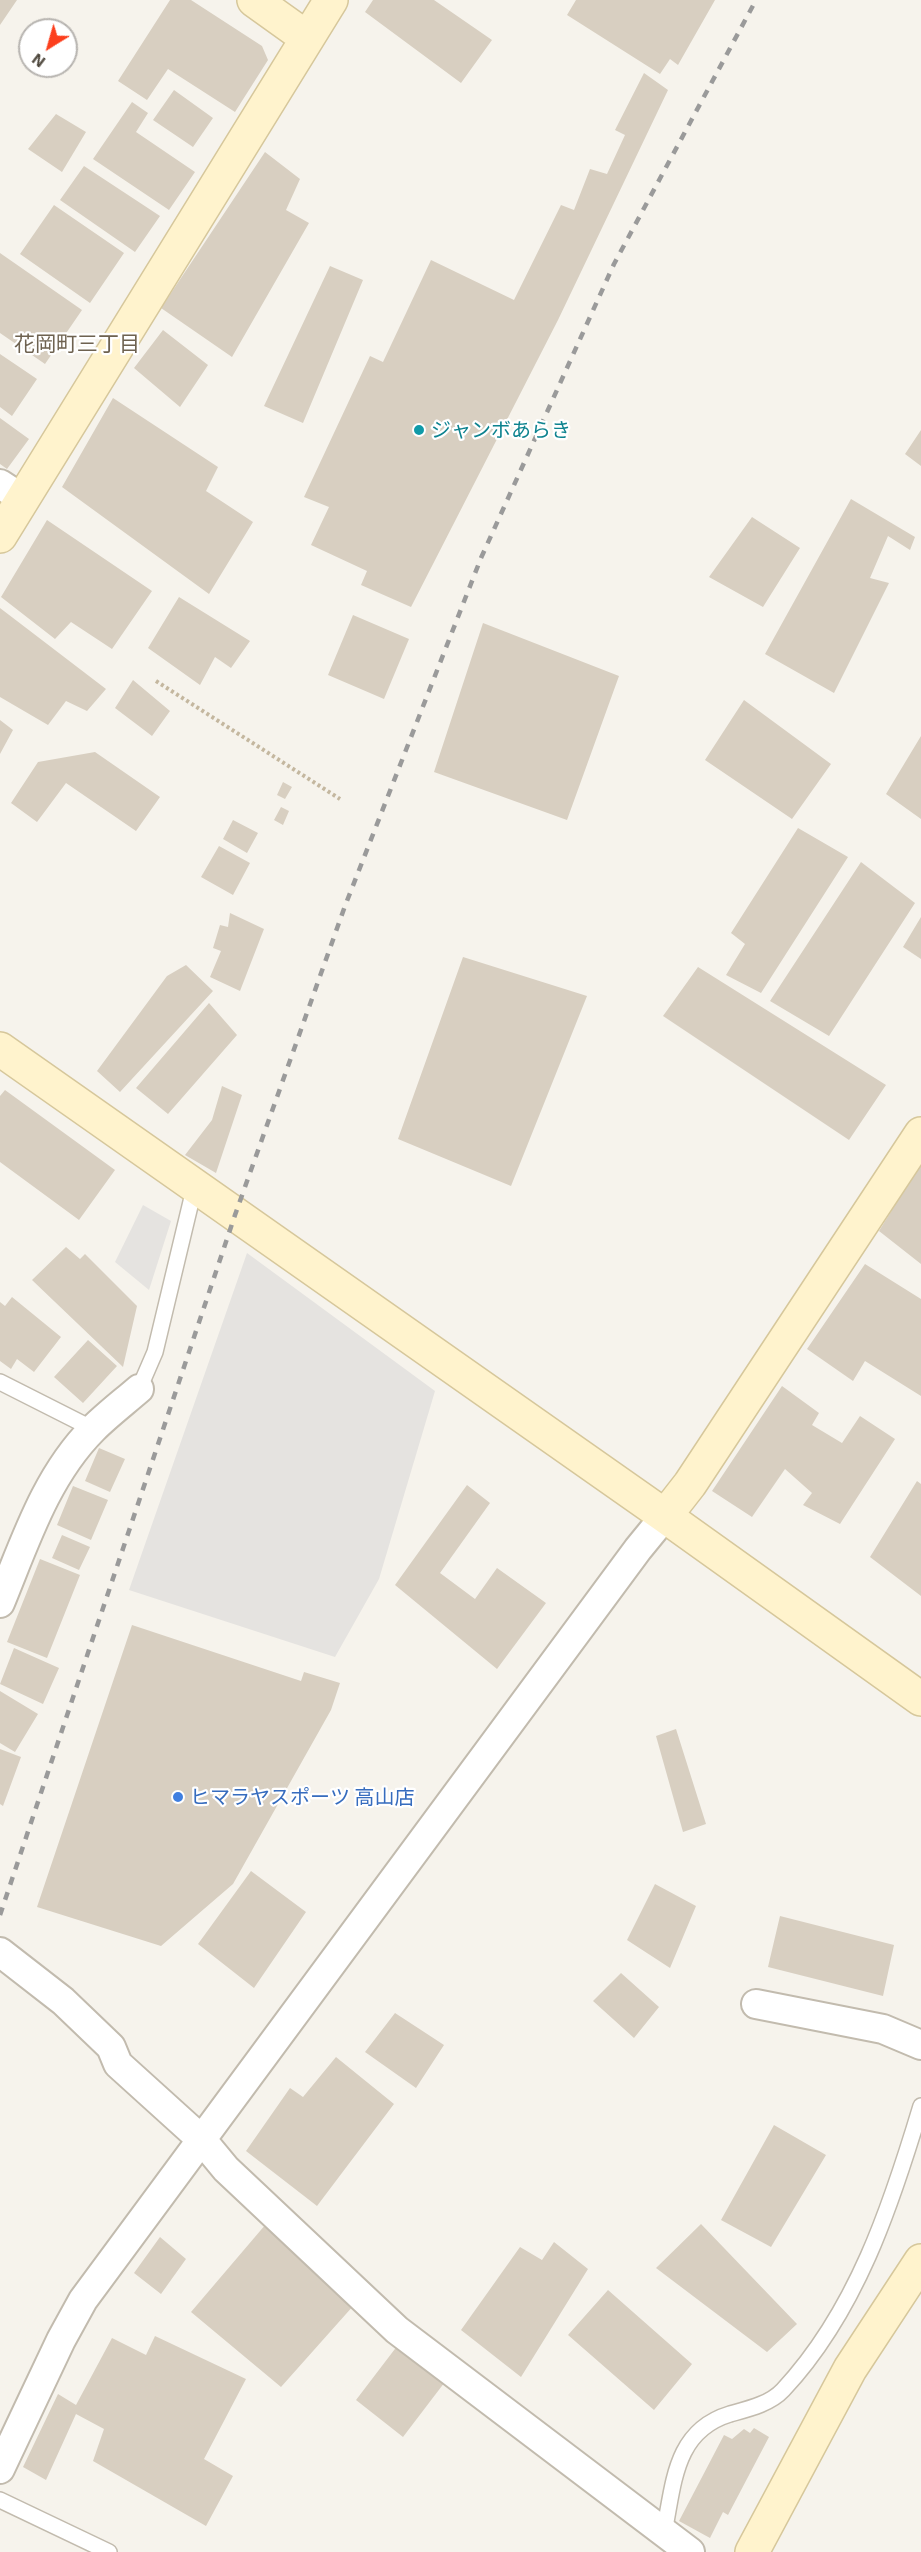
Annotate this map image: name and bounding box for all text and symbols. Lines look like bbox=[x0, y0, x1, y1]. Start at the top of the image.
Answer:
north arrow bbox=[18, 18, 78, 78]
text: N bbox=[28, 50, 48, 72]
district label: 花岡町三丁目 bbox=[14, 331, 140, 357]
place label: ジャンボあらき bbox=[431, 418, 571, 442]
marker: ジャンボあらき bbox=[412, 423, 426, 437]
place label: ヒマラヤスポーツ 高山店 bbox=[190, 1785, 414, 1809]
marker: ヒマラヤスポーツ 高山店 bbox=[171, 1790, 185, 1804]

